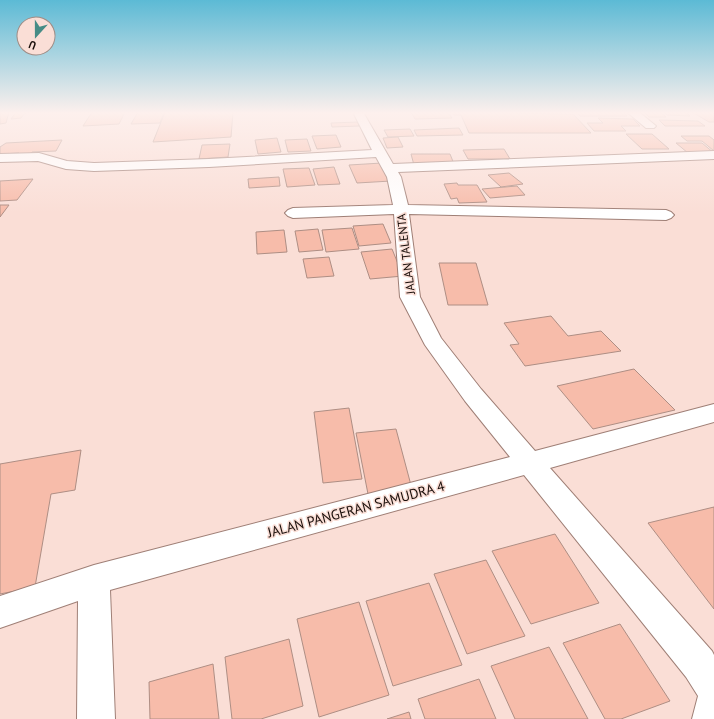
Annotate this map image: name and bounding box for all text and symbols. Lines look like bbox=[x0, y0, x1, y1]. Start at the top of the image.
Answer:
north arrow bbox=[16, 16, 56, 56]
text: U bbox=[27, 38, 38, 53]
street label: JALAN TALENTA bbox=[393, 213, 418, 296]
street label: JALAN PANGERAN SAMUDRA 4 bbox=[264, 477, 447, 542]

